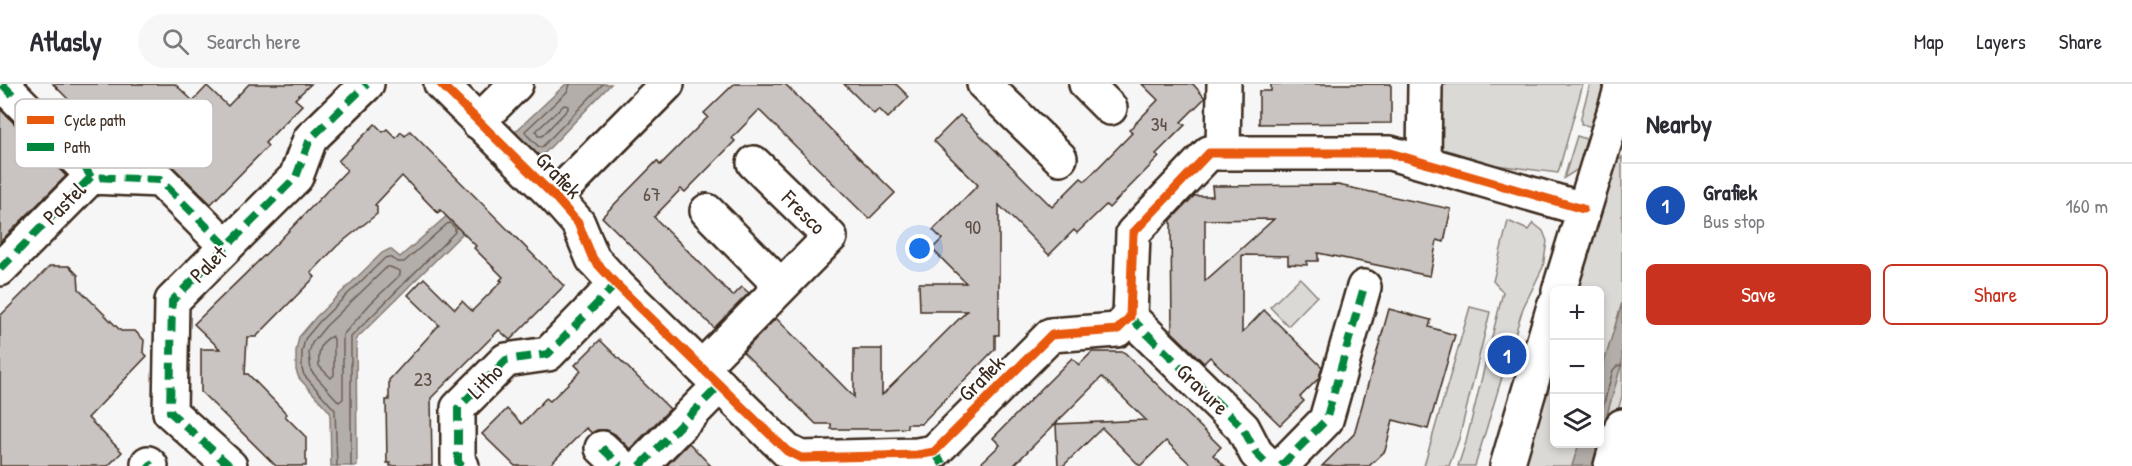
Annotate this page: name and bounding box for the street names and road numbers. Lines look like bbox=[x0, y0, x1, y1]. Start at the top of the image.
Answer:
street label: Grafiek bbox=[529, 145, 589, 205]
street label: Pastel bbox=[36, 175, 92, 231]
street label: Fresco bbox=[775, 183, 833, 241]
street label: Palet bbox=[183, 238, 234, 289]
street label: Grafiek bbox=[951, 348, 1011, 408]
street label: Litho bbox=[461, 357, 509, 405]
street label: Gravure bbox=[1170, 357, 1236, 422]

